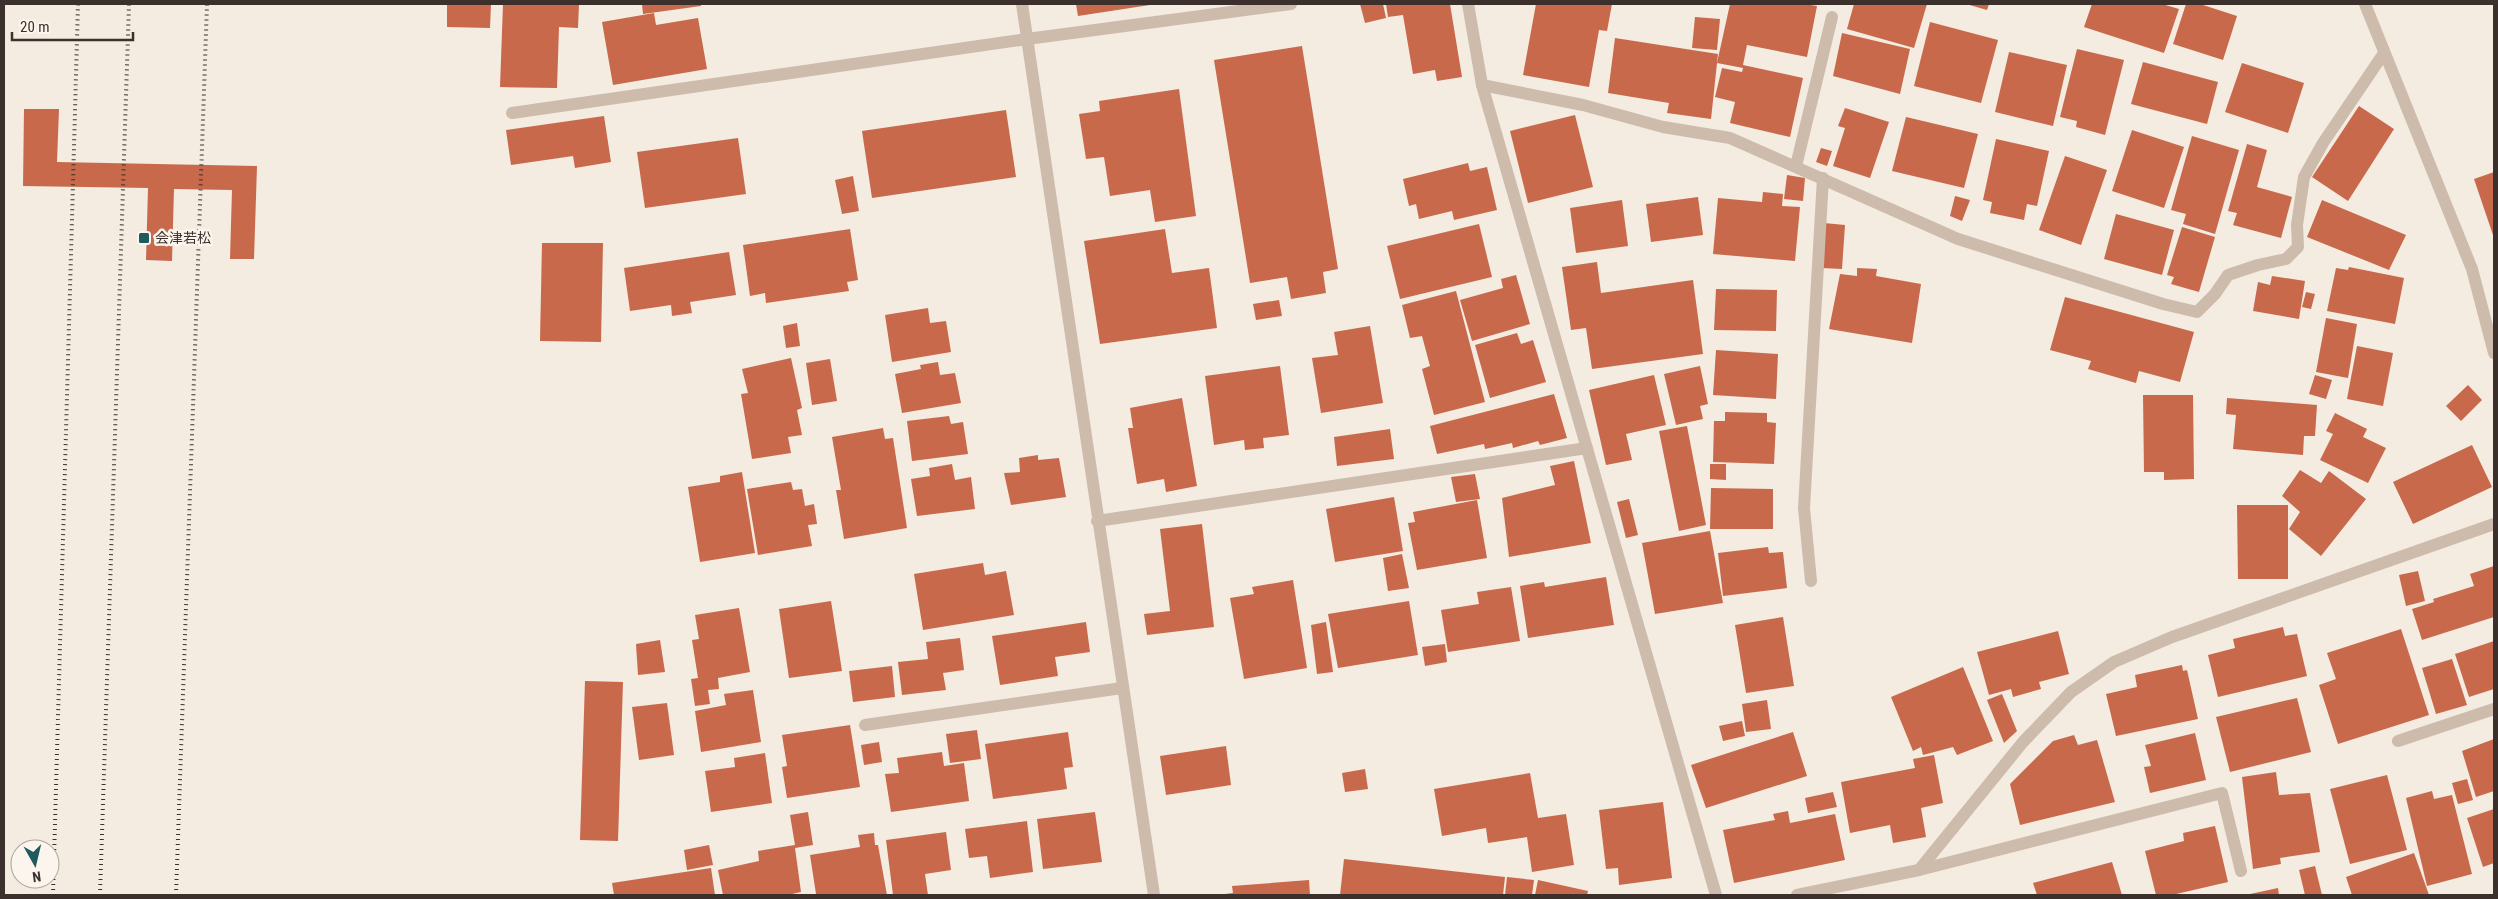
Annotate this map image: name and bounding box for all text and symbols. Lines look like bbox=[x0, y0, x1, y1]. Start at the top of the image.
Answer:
scale bar bbox=[12, 10, 134, 42]
text: 20 m bbox=[20, 18, 50, 36]
place label: 会津若松 bbox=[155, 230, 211, 246]
marker: 会津若松 bbox=[137, 231, 151, 245]
north arrow bbox=[10, 839, 60, 889]
text: N bbox=[31, 868, 42, 885]

